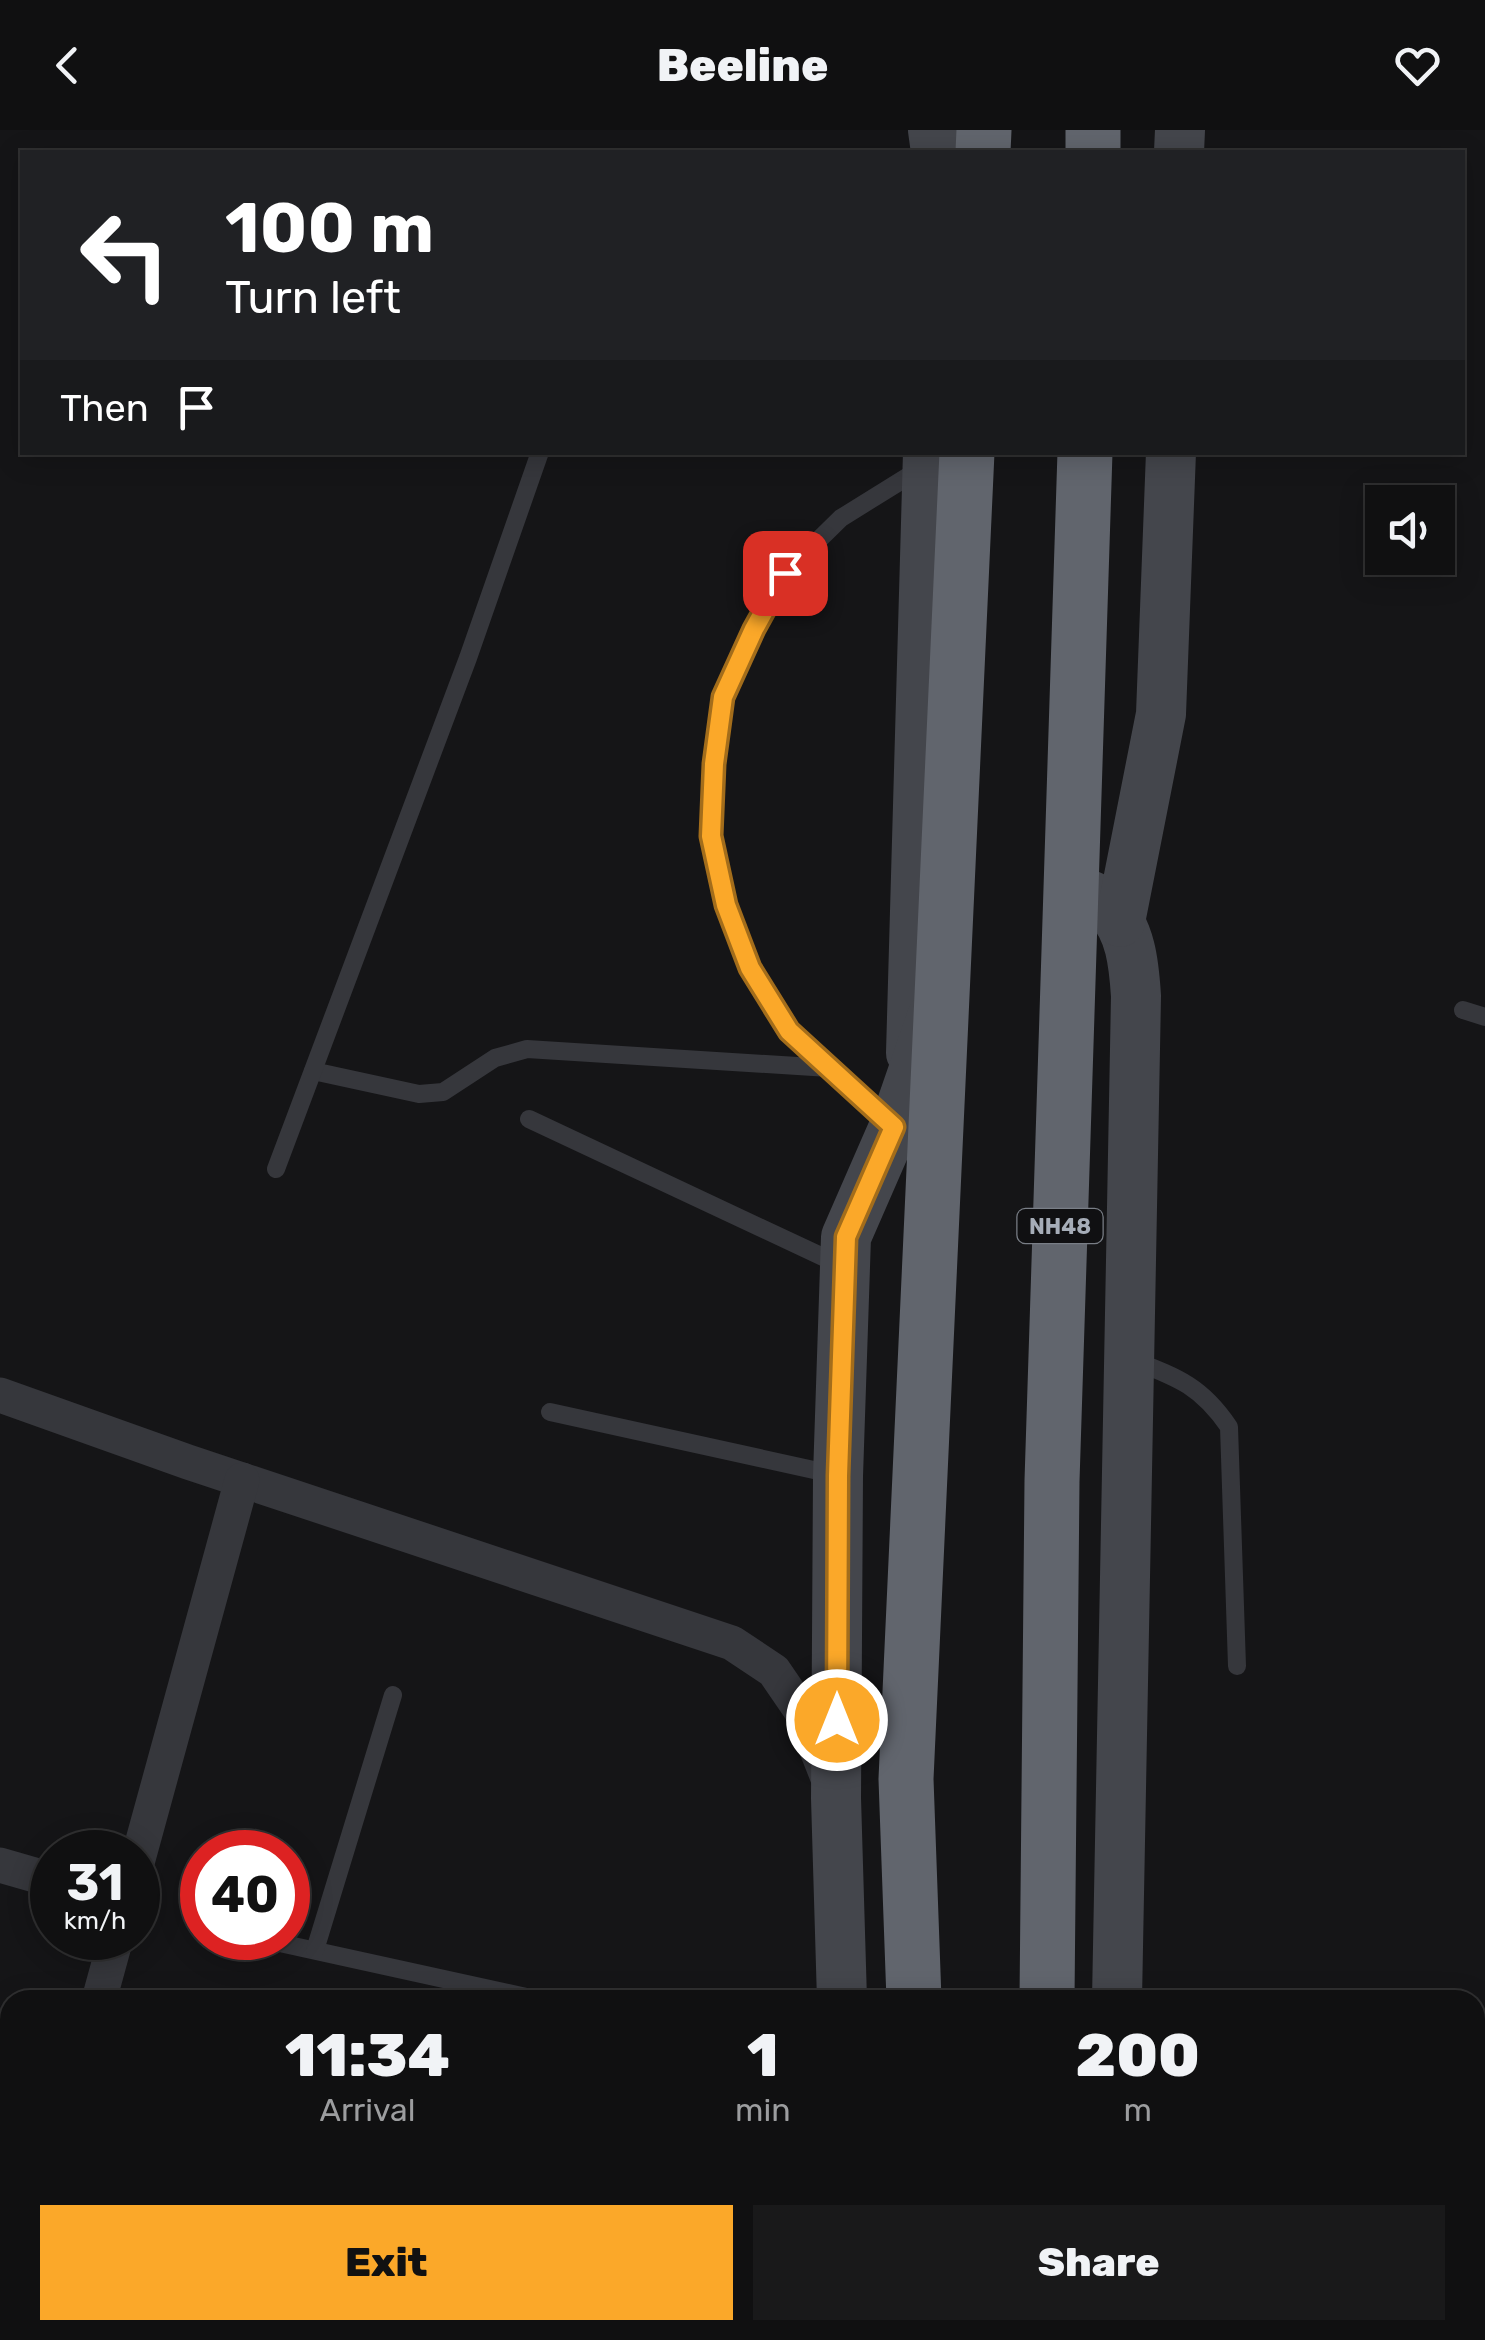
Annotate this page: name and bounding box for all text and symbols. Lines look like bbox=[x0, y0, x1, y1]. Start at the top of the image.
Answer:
icon: back bbox=[40, 38, 95, 93]
icon: heart bbox=[1390, 38, 1445, 93]
text: Beeline bbox=[657, 39, 828, 92]
text: 100 m bbox=[225, 187, 434, 270]
icon: left bbox=[60, 190, 190, 320]
text: Turn left bbox=[225, 271, 401, 324]
icon: arrive bbox=[169, 380, 224, 435]
text: Then bbox=[60, 385, 149, 431]
map controls bbox=[1365, 485, 1455, 575]
button: sound bbox=[1365, 485, 1455, 575]
pin bbox=[743, 531, 828, 616]
icon: arrive bbox=[758, 546, 813, 601]
road number: NH48 bbox=[1018, 1209, 1102, 1243]
position arrow bbox=[785, 1668, 889, 1772]
speed limit sign: 40 bbox=[180, 1830, 310, 1960]
text: 31 bbox=[66, 1853, 124, 1913]
text: km/h bbox=[64, 1906, 126, 1935]
text: 11:34 bbox=[285, 2020, 450, 2091]
text: 1 bbox=[747, 2020, 779, 2091]
text: 200 bbox=[1076, 2020, 1200, 2091]
text: Arrival bbox=[320, 2091, 416, 2129]
text: min bbox=[735, 2091, 791, 2129]
text: m bbox=[1124, 2091, 1152, 2129]
button: Exit bbox=[40, 2205, 733, 2320]
button: Share bbox=[753, 2205, 1445, 2320]

